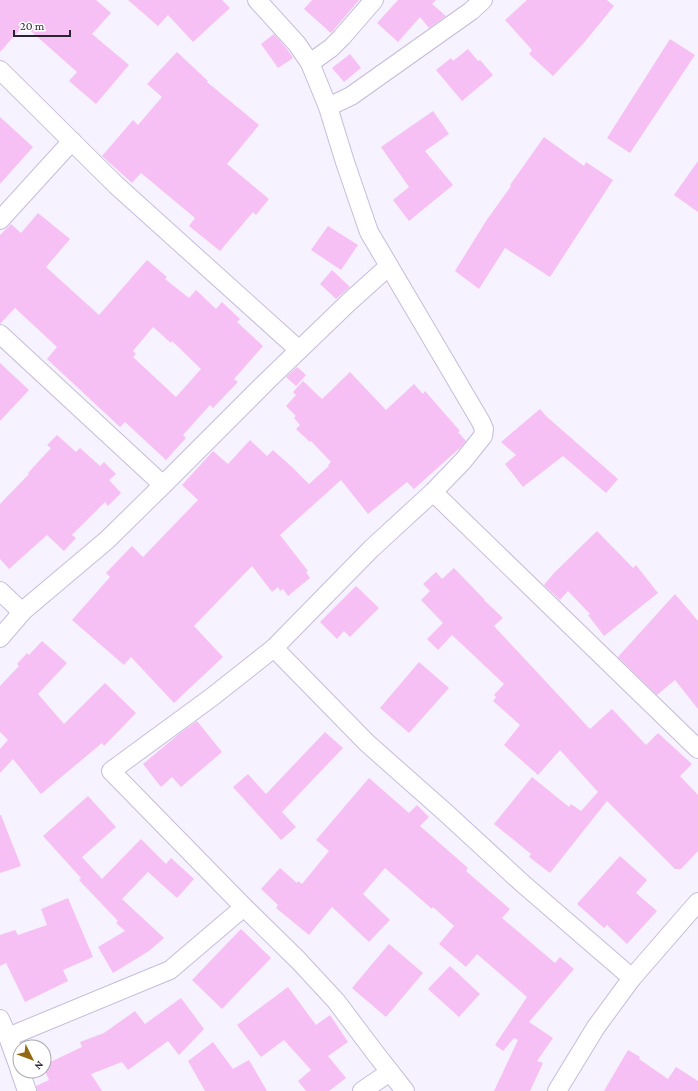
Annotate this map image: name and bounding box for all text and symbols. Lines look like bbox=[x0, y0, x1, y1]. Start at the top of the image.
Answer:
scale bar bbox=[14, 12, 70, 38]
text: 20 m bbox=[20, 19, 45, 33]
north arrow bbox=[12, 1039, 52, 1079]
text: N bbox=[32, 1059, 46, 1073]

